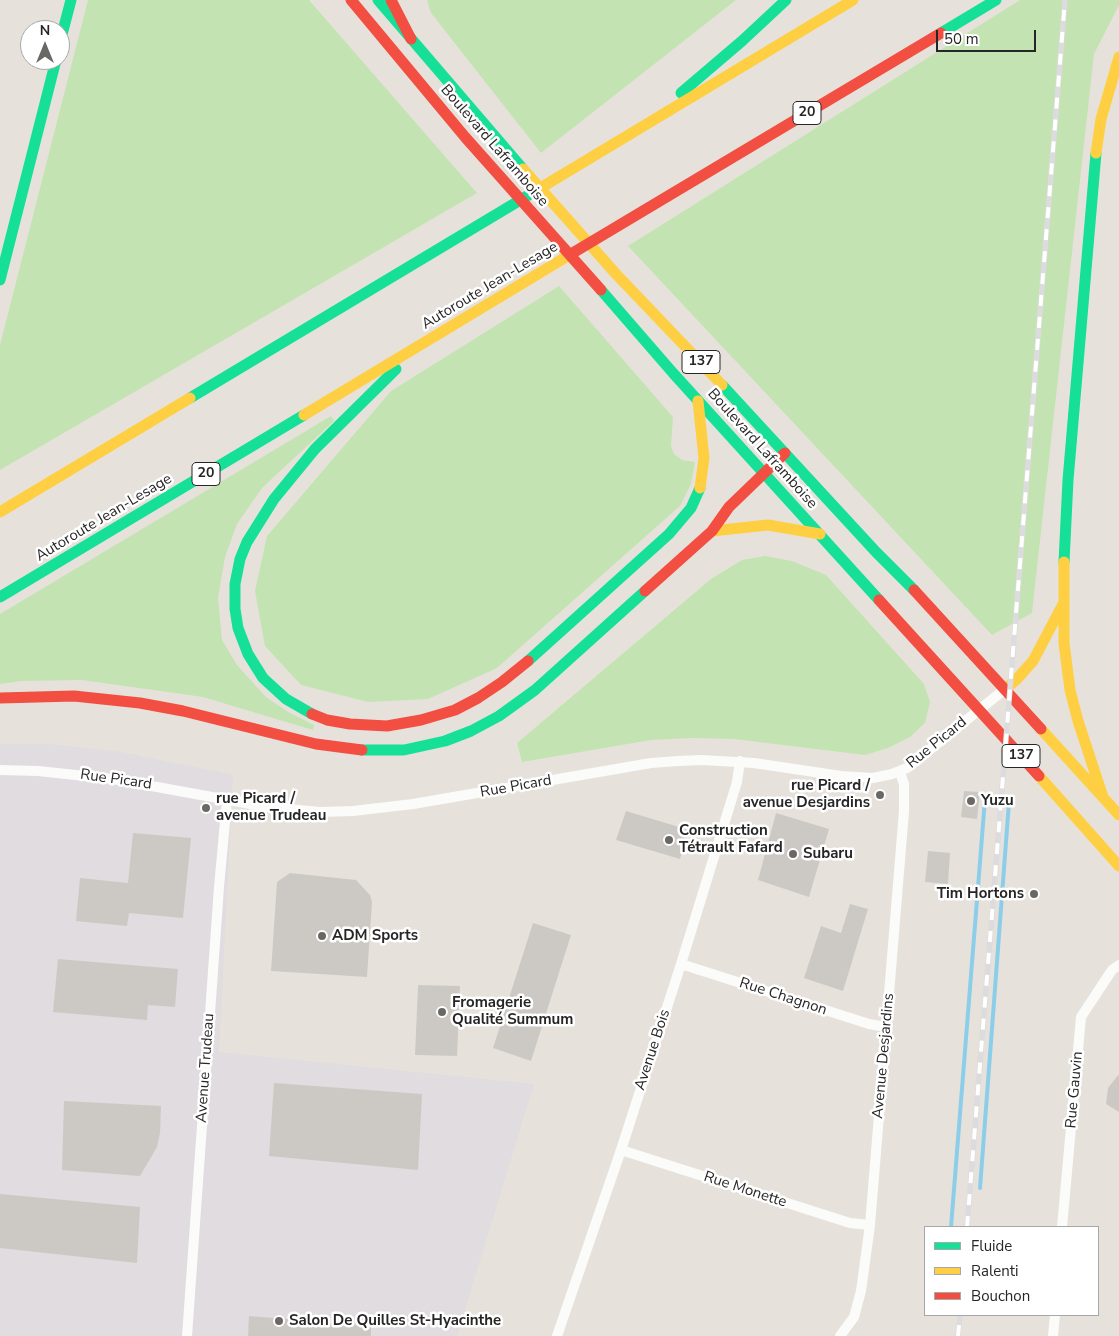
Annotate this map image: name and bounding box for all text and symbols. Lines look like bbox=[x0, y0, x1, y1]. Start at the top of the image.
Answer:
north arrow bbox=[20, 20, 70, 70]
scale bar bbox=[939, 20, 1039, 52]
text: N bbox=[40, 21, 50, 40]
text: 50 m bbox=[944, 29, 979, 49]
street label: Boulevard Laframboise bbox=[436, 81, 552, 211]
road number: 20 bbox=[793, 102, 821, 125]
street label: Autoroute Jean-Lesage bbox=[419, 238, 561, 334]
road number: 137 bbox=[682, 351, 720, 374]
street label: Boulevard Laframboise bbox=[703, 385, 821, 513]
road number: 20 bbox=[192, 462, 220, 486]
street label: Autoroute Jean-Lesage bbox=[33, 470, 175, 566]
street label: Rue Picard bbox=[903, 713, 971, 773]
road number: 137 bbox=[1002, 744, 1040, 768]
street label: Rue Picard bbox=[79, 766, 153, 794]
street label: Rue Picard bbox=[479, 772, 553, 802]
place label: rue Picard / avenue Desjardins bbox=[743, 777, 870, 812]
marker: rue Picard / avenue Desjardins bbox=[874, 789, 886, 801]
place label: rue Picard / avenue Trudeau bbox=[216, 790, 326, 825]
place label: Yuzu bbox=[981, 792, 1014, 810]
marker: Yuzu bbox=[965, 795, 977, 807]
marker: rue Picard / avenue Trudeau bbox=[200, 802, 212, 814]
place label: Construction Tétrault Fafard bbox=[679, 822, 783, 857]
marker: Construction Tétrault Fafard bbox=[663, 834, 675, 846]
place label: Subaru bbox=[803, 845, 853, 863]
marker: Subaru bbox=[787, 848, 799, 860]
place label: Tim Hortons bbox=[937, 885, 1024, 903]
marker: Tim Hortons bbox=[1028, 888, 1040, 900]
place label: ADM Sports bbox=[332, 927, 418, 945]
marker: ADM Sports bbox=[316, 930, 328, 942]
street label: Rue Chagnon bbox=[737, 974, 829, 1020]
street label: Avenue Desjardins bbox=[870, 992, 898, 1120]
place label: Fromagerie Qualité Summum bbox=[452, 994, 573, 1029]
marker: Fromagerie Qualité Summum bbox=[436, 1006, 448, 1018]
street label: Avenue Bois bbox=[631, 1007, 675, 1093]
street label: Avenue Trudeau bbox=[193, 1013, 219, 1123]
street label: Rue Gauvin bbox=[1063, 1051, 1087, 1129]
street label: Rue Monette bbox=[701, 1168, 789, 1212]
legend bbox=[924, 1226, 1099, 1316]
text: Fluide bbox=[971, 1236, 1012, 1256]
text: Ralenti bbox=[971, 1261, 1019, 1281]
text: Bouchon bbox=[971, 1286, 1030, 1306]
place label: Salon De Quilles St-Hyacinthe bbox=[289, 1312, 501, 1330]
marker: Salon De Quilles St-Hyacinthe bbox=[273, 1315, 285, 1327]

